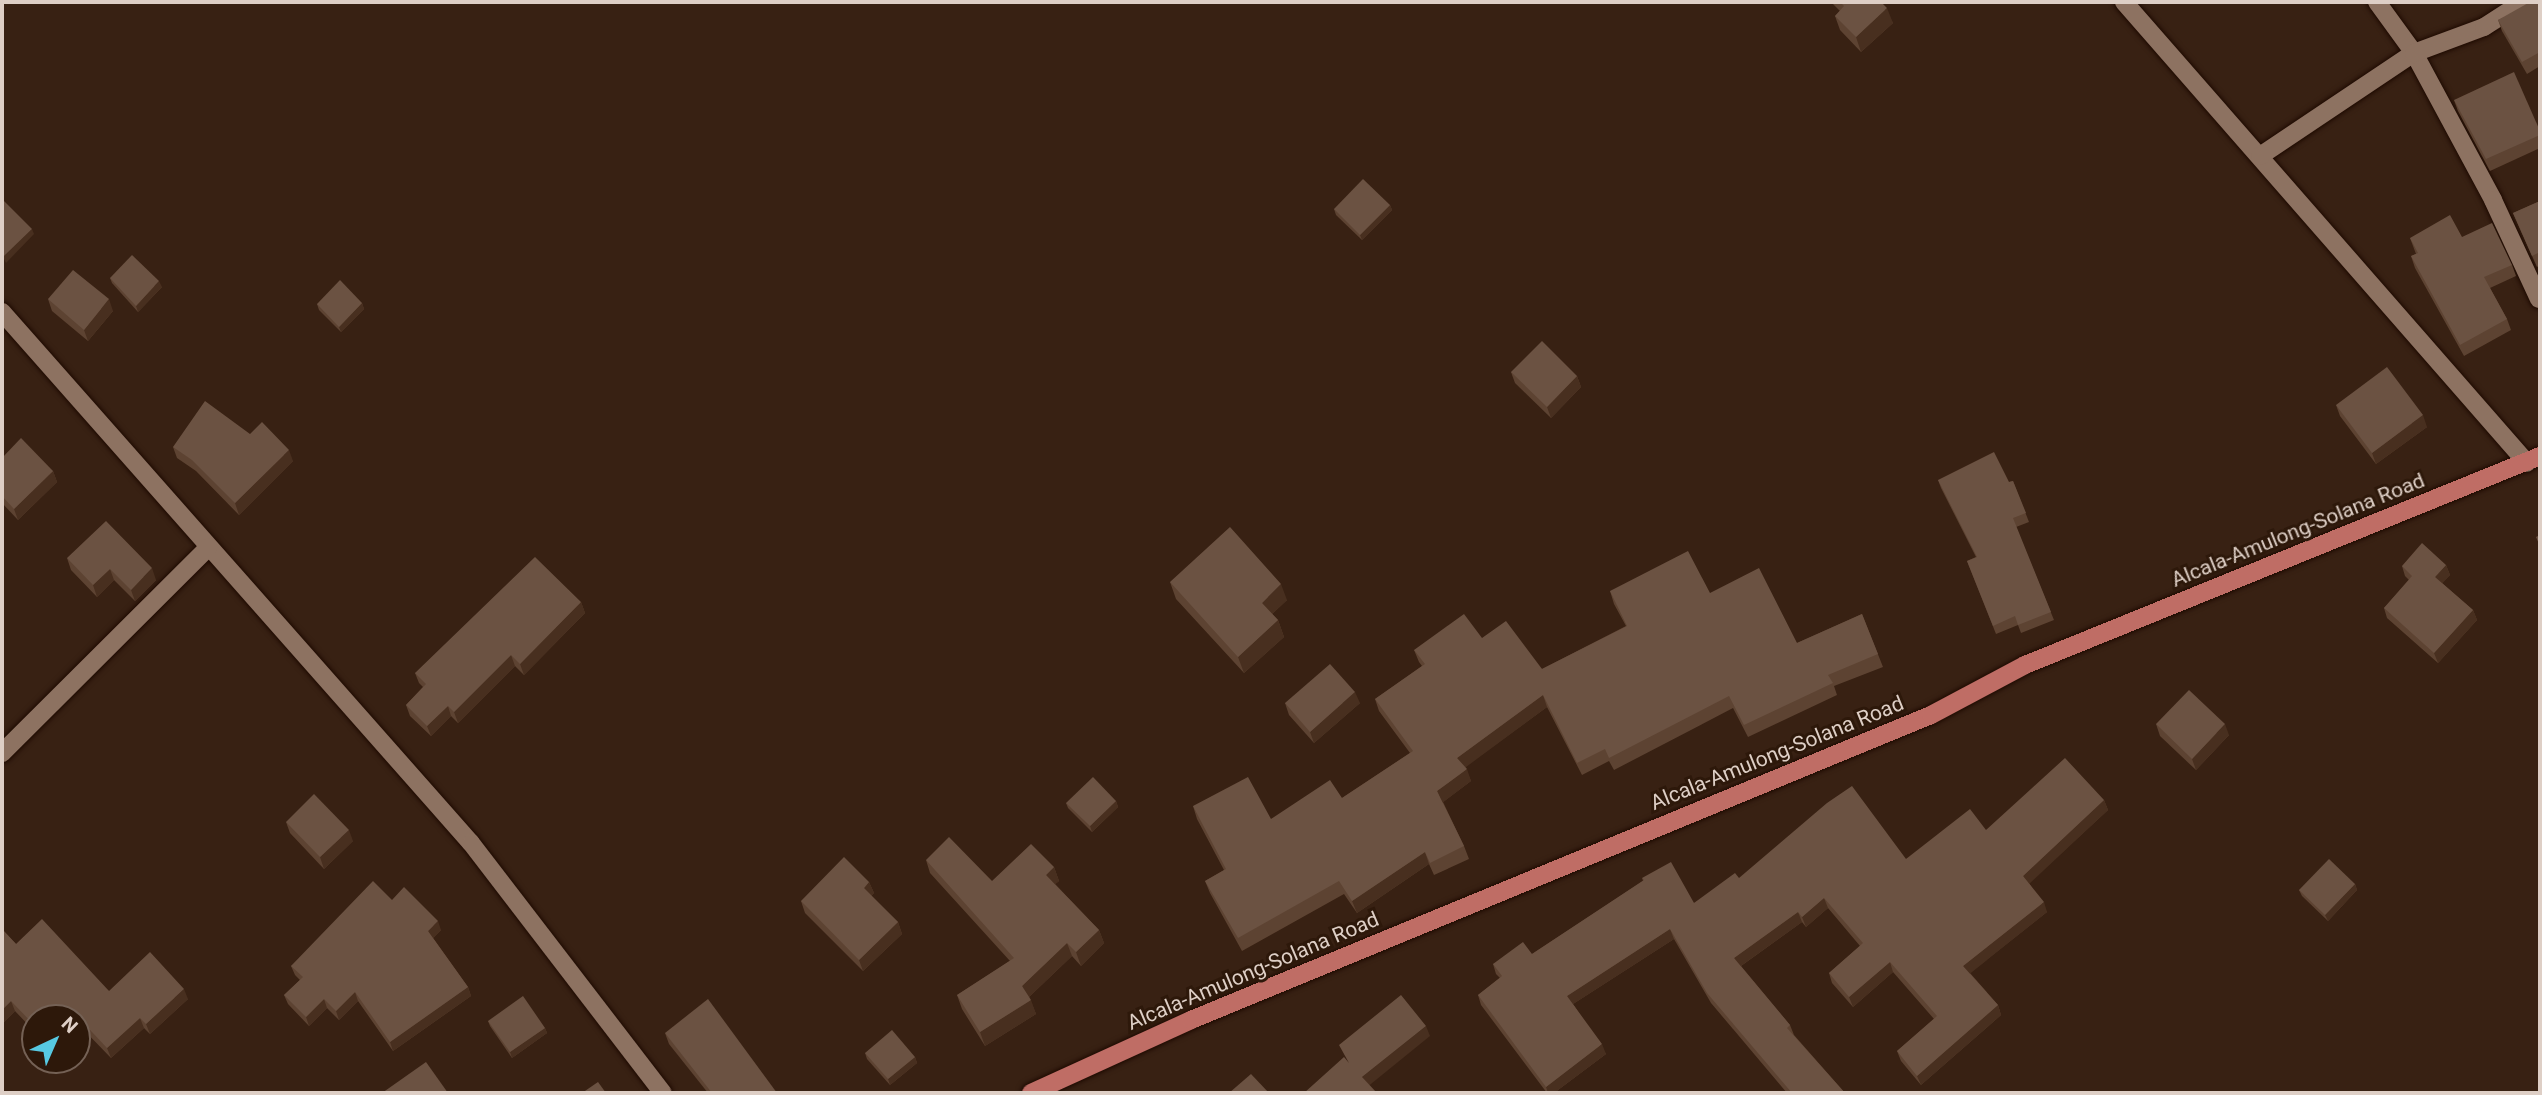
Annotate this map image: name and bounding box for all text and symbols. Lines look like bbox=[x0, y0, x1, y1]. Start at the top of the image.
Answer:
street label: Alcala-Amulong-Solana Road bbox=[2168, 468, 2428, 592]
street label: Alcala-Amulong-Solana Road bbox=[1647, 691, 1907, 815]
street label: Alcala-Amulong-Solana Road bbox=[1123, 906, 1383, 1036]
north arrow bbox=[21, 1004, 91, 1074]
text: N bbox=[57, 1012, 82, 1038]

